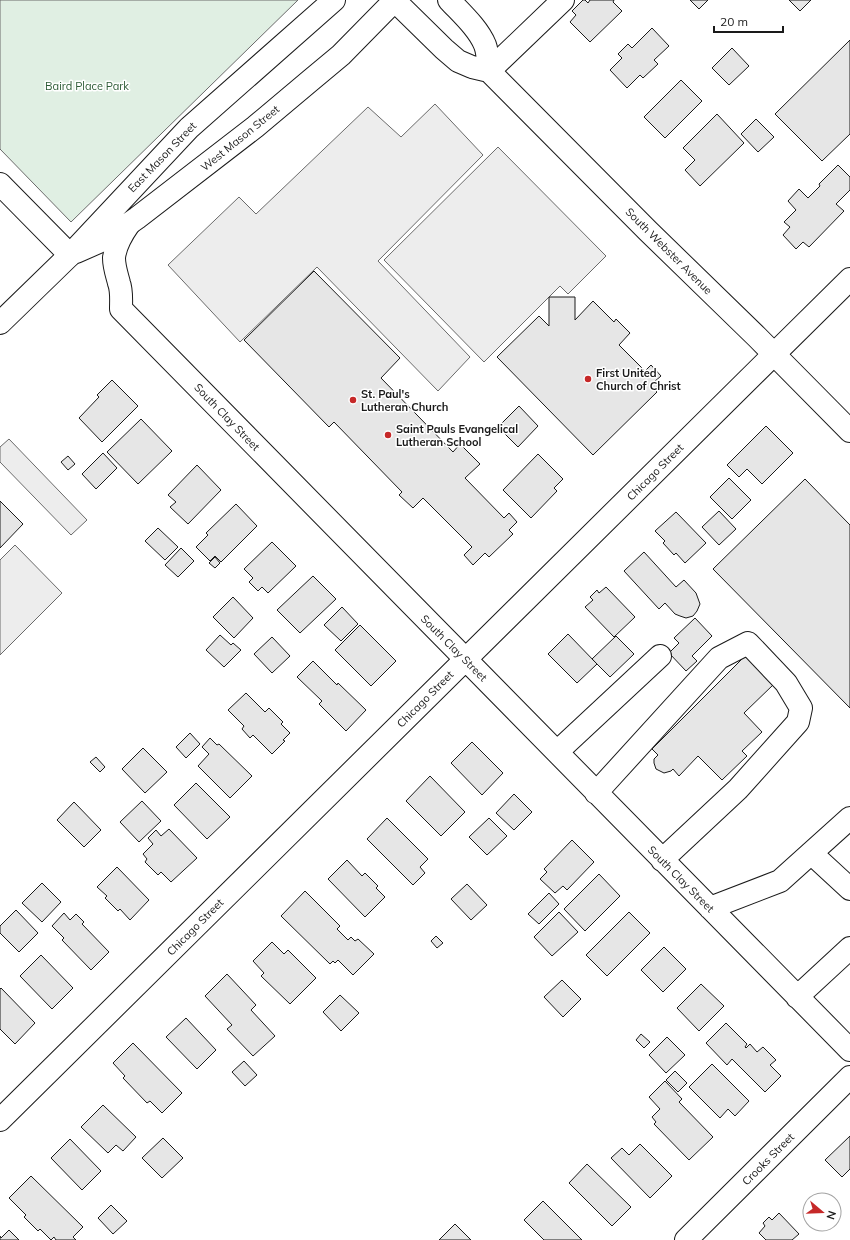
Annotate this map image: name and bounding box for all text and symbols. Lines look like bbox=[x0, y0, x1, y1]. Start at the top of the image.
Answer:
scale bar bbox=[714, 8, 783, 34]
text: 20 m bbox=[720, 14, 748, 29]
park label: Baird Place Park bbox=[45, 79, 129, 93]
street label: West Mason Street bbox=[198, 102, 282, 174]
street label: East Mason Street bbox=[125, 119, 199, 195]
street label: South Webster Avenue bbox=[623, 205, 715, 297]
place label: First United Church of Christ bbox=[596, 366, 681, 393]
marker: First United Church of Christ bbox=[583, 374, 593, 384]
street label: South Clay Street bbox=[191, 380, 263, 454]
place label: St. Paul's Lutheran Church bbox=[361, 387, 448, 414]
marker: St. Paul's Lutheran Church bbox=[348, 395, 358, 405]
place label: Saint Pauls Evangelical Lutheran School bbox=[396, 422, 518, 449]
marker: Saint Pauls Evangelical Lutheran School bbox=[383, 430, 393, 440]
street label: Chicago Street bbox=[624, 441, 686, 503]
street label: South Clay Street bbox=[418, 612, 490, 684]
street label: Chicago Street bbox=[394, 668, 456, 730]
street label: South Clay Street bbox=[645, 843, 717, 915]
street label: Chicago Street bbox=[164, 896, 226, 958]
street label: Crooks Street bbox=[739, 1130, 797, 1188]
north arrow bbox=[802, 1192, 842, 1232]
text: N bbox=[823, 1209, 839, 1221]

